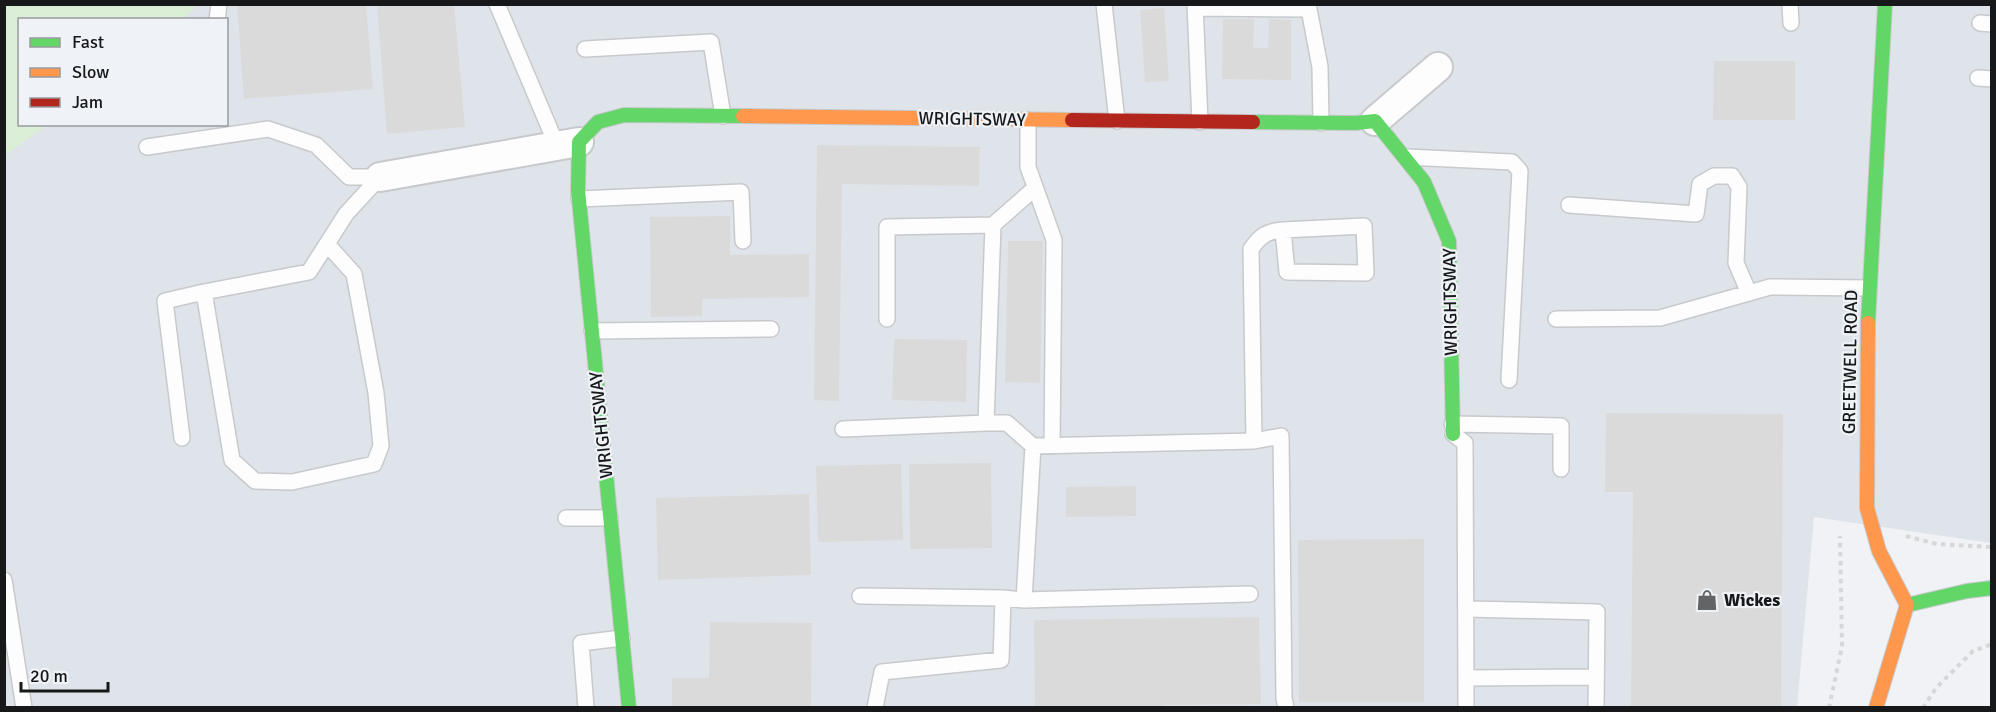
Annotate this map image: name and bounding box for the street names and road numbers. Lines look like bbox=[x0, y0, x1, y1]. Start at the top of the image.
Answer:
street label: WRIGHTSWAY bbox=[918, 107, 1026, 131]
street label: WRIGHTSWAY bbox=[1438, 248, 1462, 356]
street label: GREETWELL ROAD bbox=[1838, 290, 1862, 434]
street label: WRIGHTSWAY bbox=[584, 370, 618, 480]

